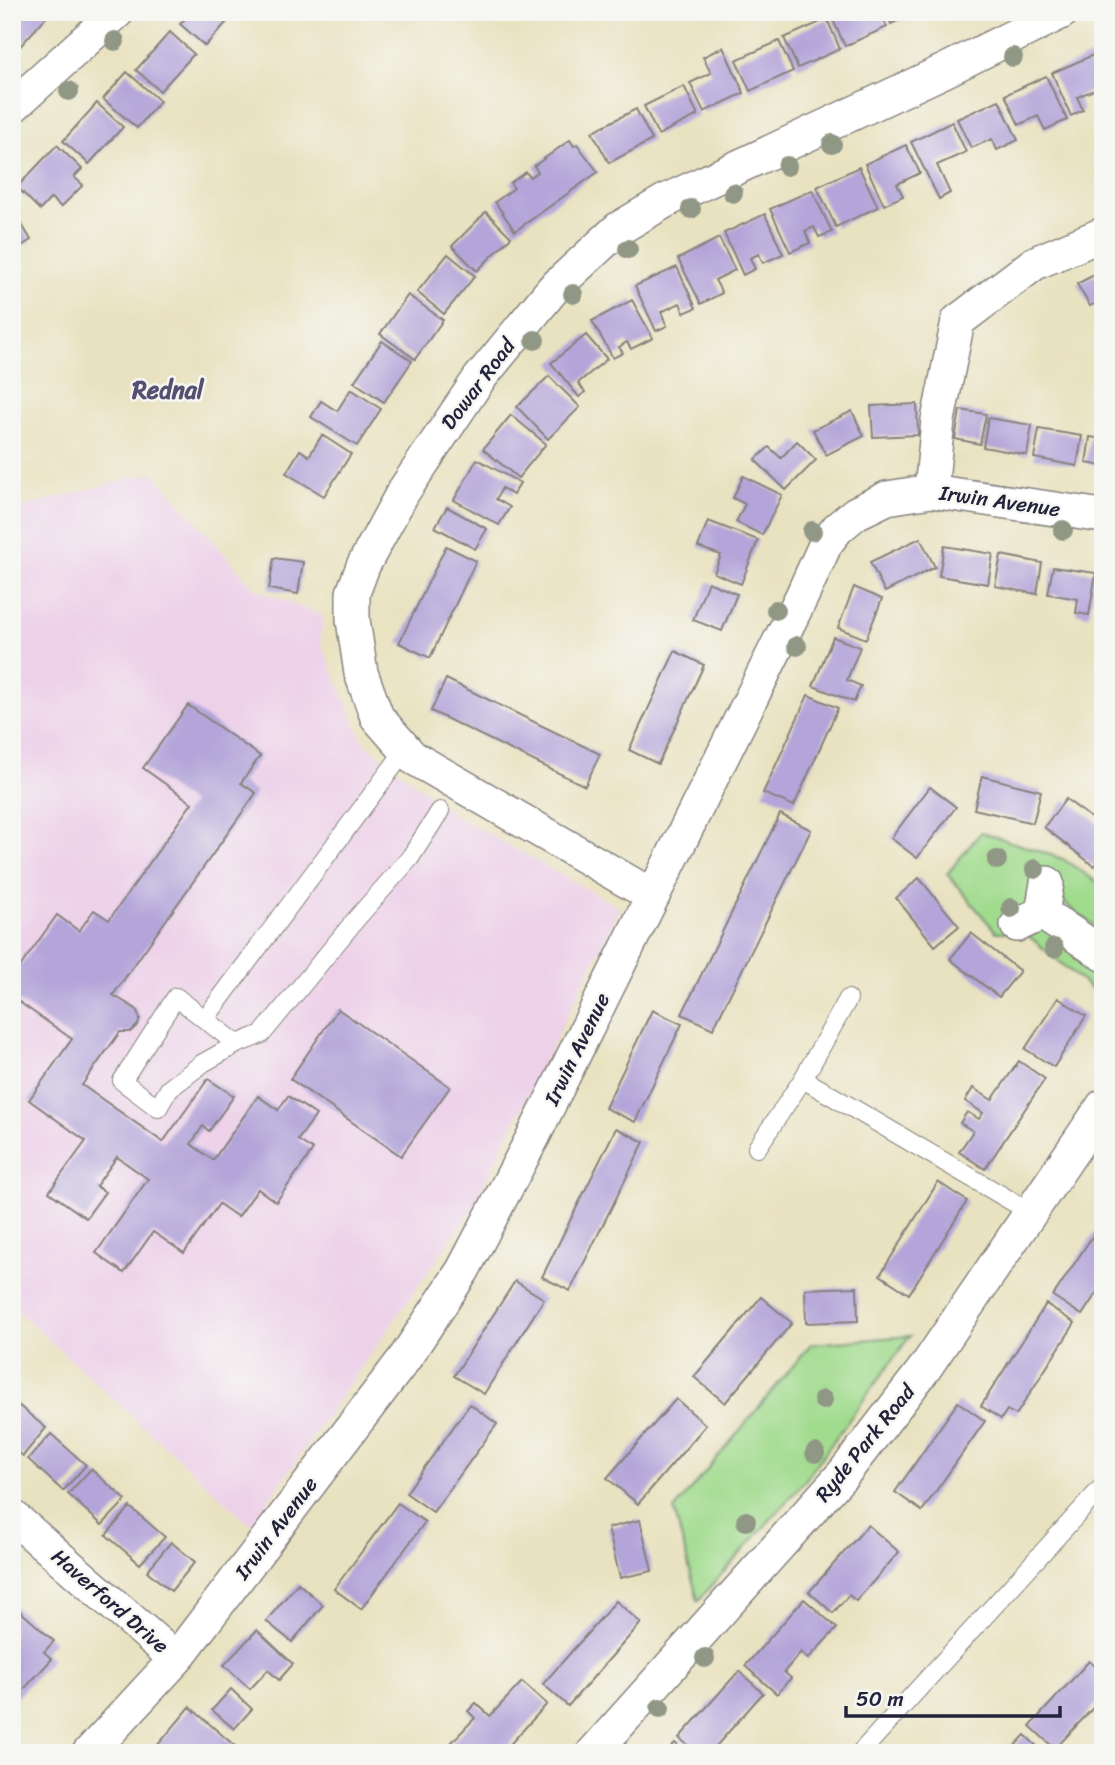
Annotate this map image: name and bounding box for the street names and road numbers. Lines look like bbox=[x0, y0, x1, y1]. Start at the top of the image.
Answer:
street label: Dowar Road bbox=[431, 328, 527, 438]
street label: Irwin Avenue bbox=[936, 474, 1063, 528]
street label: Irwin Avenue bbox=[533, 986, 621, 1113]
street label: Ryde Park Road bbox=[805, 1374, 926, 1511]
street label: Irwin Avenue bbox=[224, 1468, 328, 1589]
street label: Haverford Drive bbox=[42, 1539, 178, 1664]

